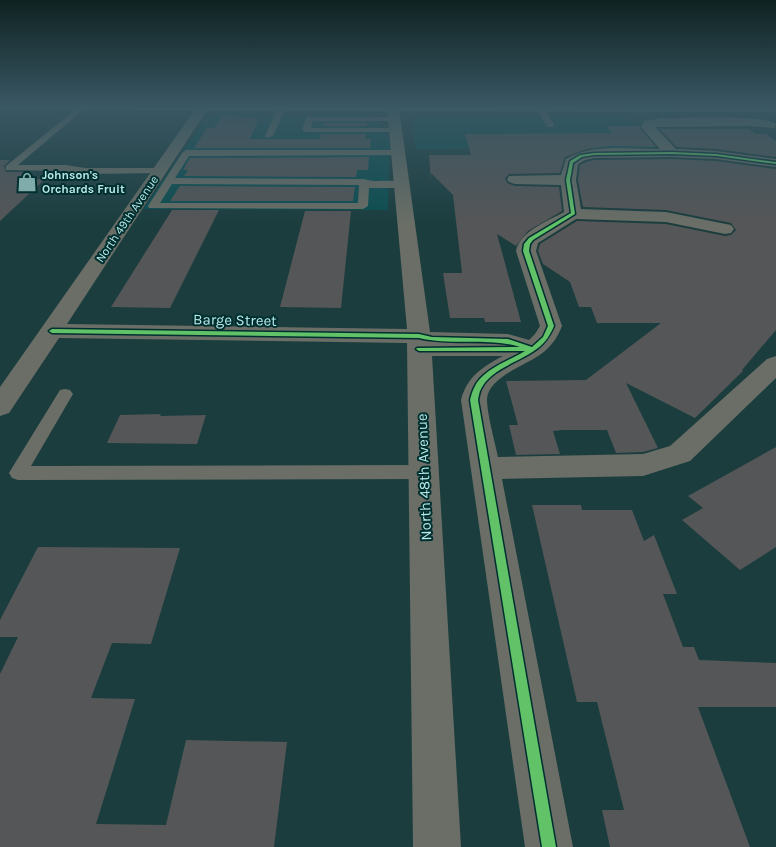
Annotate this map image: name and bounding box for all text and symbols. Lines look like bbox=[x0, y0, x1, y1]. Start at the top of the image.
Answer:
place label: Johnson's Orchards Fruit bbox=[42, 168, 125, 196]
shop icon: Johnson's Orchards Fruit bbox=[16, 171, 38, 193]
street label: North 49th Avenue bbox=[93, 173, 161, 265]
street label: Barge Street bbox=[193, 310, 277, 330]
street label: North 48th Avenue bbox=[413, 413, 435, 541]

